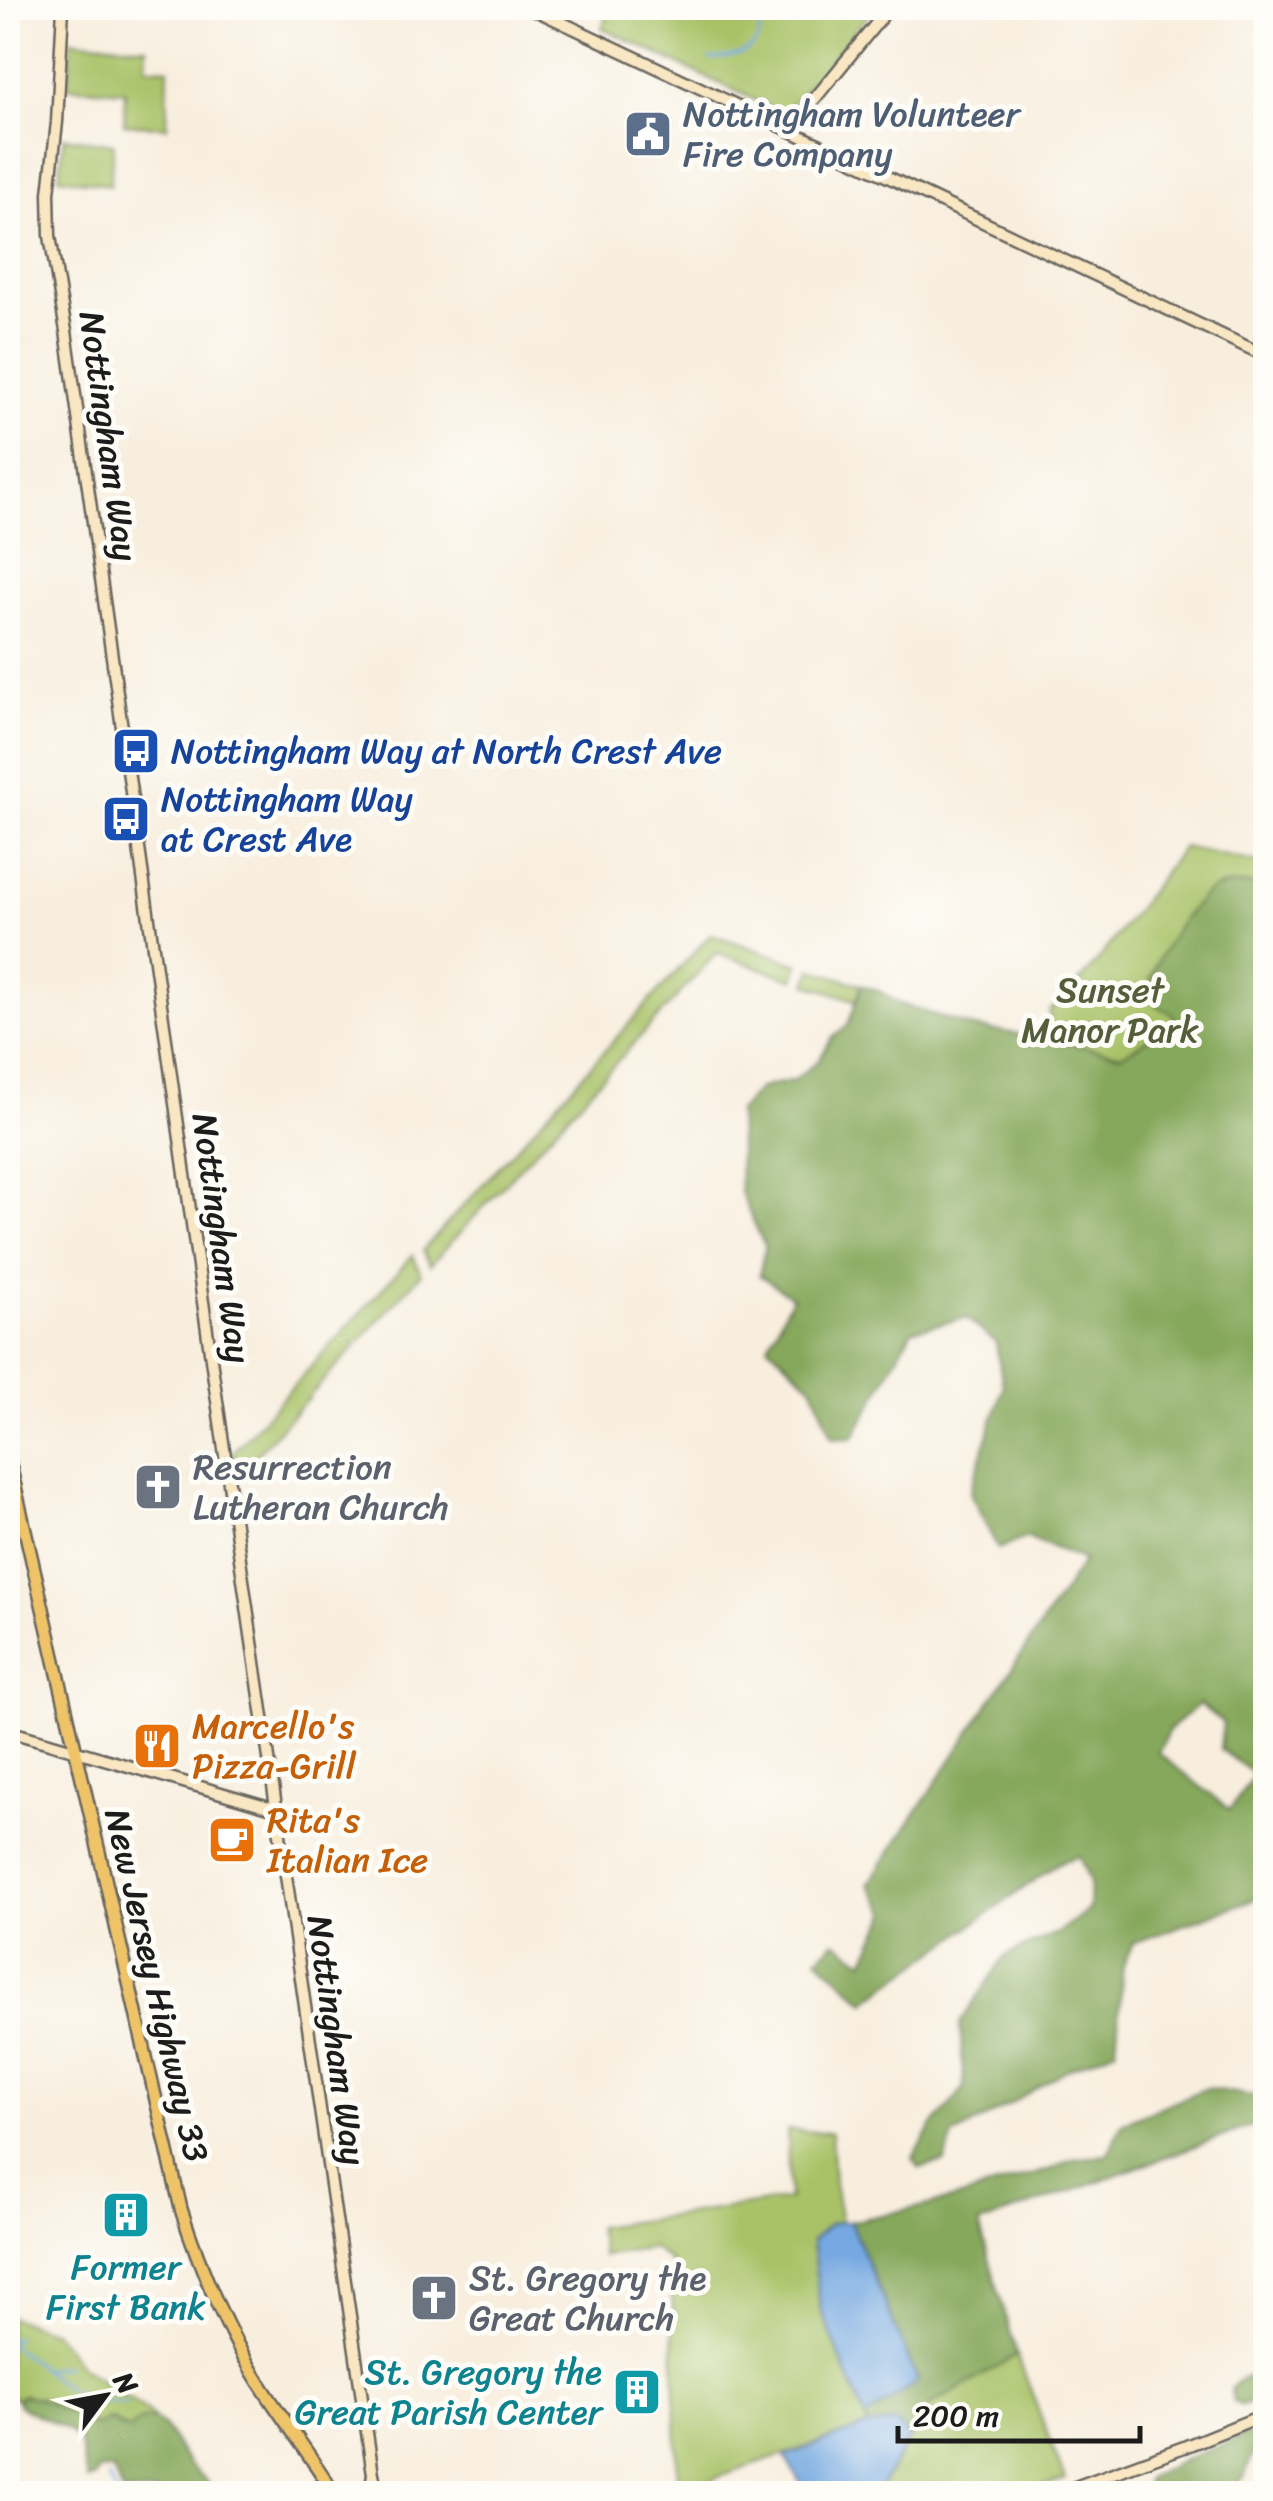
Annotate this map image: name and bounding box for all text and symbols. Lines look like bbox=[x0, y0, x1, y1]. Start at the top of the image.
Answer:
place label: Nottingham Volunteer Fire Company bbox=[683, 83, 1023, 185]
public building icon: Nottingham Volunteer Fire Company bbox=[622, 108, 674, 160]
street label: Nottingham Way bbox=[61, 307, 157, 566]
place label: Nottingham Way at North Crest Ave bbox=[171, 720, 722, 782]
bus stop icon: Nottingham Way at North Crest Ave bbox=[110, 725, 162, 777]
place label: Nottingham Way at Crest Ave bbox=[161, 768, 414, 870]
bus stop icon: Nottingham Way at Crest Ave bbox=[100, 793, 152, 845]
park label: Sunset Manor Park bbox=[1021, 959, 1199, 1061]
street label: Nottingham Way bbox=[174, 1109, 270, 1368]
place label: Resurrection Lutheran Church bbox=[193, 1436, 449, 1538]
church icon: Resurrection Lutheran Church bbox=[132, 1461, 184, 1513]
place label: Marcello's Pizza-Grill bbox=[192, 1695, 357, 1797]
restaurant icon: Marcello's Pizza-Grill bbox=[131, 1720, 183, 1772]
place label: Rita's Italian Ice bbox=[266, 1789, 428, 1891]
street label: New Jersey Highway 33 bbox=[86, 1802, 228, 2168]
cafe icon: Rita's Italian Ice bbox=[206, 1814, 258, 1866]
street label: Nottingham Way bbox=[289, 1911, 385, 2170]
building icon: Former First Bank bbox=[100, 2189, 152, 2241]
place label: Former First Bank bbox=[46, 2236, 206, 2338]
place label: St. Gregory the Great Church bbox=[469, 2247, 707, 2349]
church icon: St. Gregory the Great Church bbox=[408, 2272, 460, 2324]
place label: St. Gregory the Great Parish Center bbox=[295, 2341, 605, 2443]
north arrow bbox=[55, 2346, 155, 2446]
text: N bbox=[99, 2361, 152, 2405]
building icon: St. Gregory the Great Parish Center bbox=[611, 2366, 663, 2418]
scale bar bbox=[898, 2381, 1140, 2443]
text: 200 m bbox=[913, 2389, 999, 2443]

